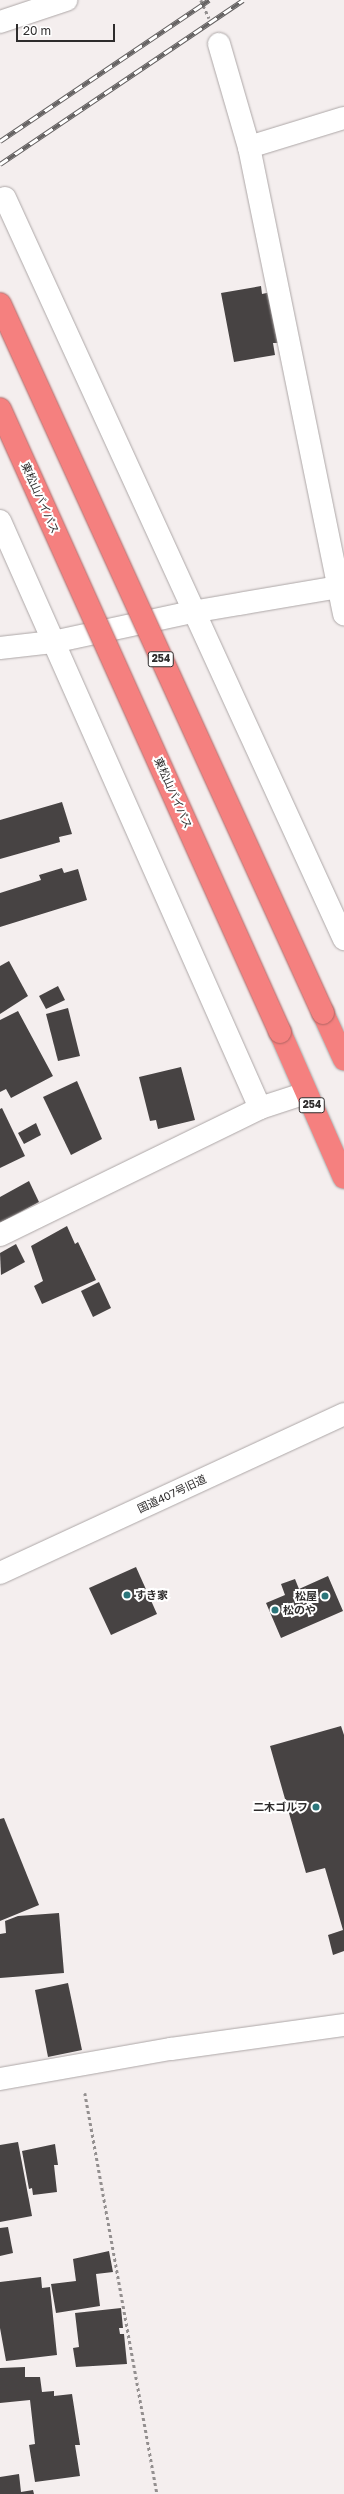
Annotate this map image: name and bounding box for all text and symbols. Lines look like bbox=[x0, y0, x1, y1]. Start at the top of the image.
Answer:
scale bar bbox=[18, 16, 117, 42]
text: 20 m bbox=[23, 23, 51, 38]
street label: 東松山バイパス bbox=[18, 460, 62, 536]
road number: 254 bbox=[147, 651, 175, 667]
street label: 東松山バイパス bbox=[151, 755, 195, 831]
road number: 254 bbox=[298, 1097, 326, 1113]
street label: 国道407号旧道 bbox=[136, 1472, 208, 1516]
place label: すき家 bbox=[135, 1588, 168, 1602]
place label: 松屋 bbox=[295, 1589, 317, 1603]
marker: すき家 bbox=[122, 1590, 132, 1600]
marker: 松屋 bbox=[320, 1591, 330, 1601]
place label: 松のや bbox=[283, 1603, 316, 1617]
marker: 松のや bbox=[270, 1605, 280, 1615]
place label: 二木ゴルフ bbox=[253, 1800, 308, 1814]
marker: 二木ゴルフ bbox=[311, 1802, 321, 1812]

